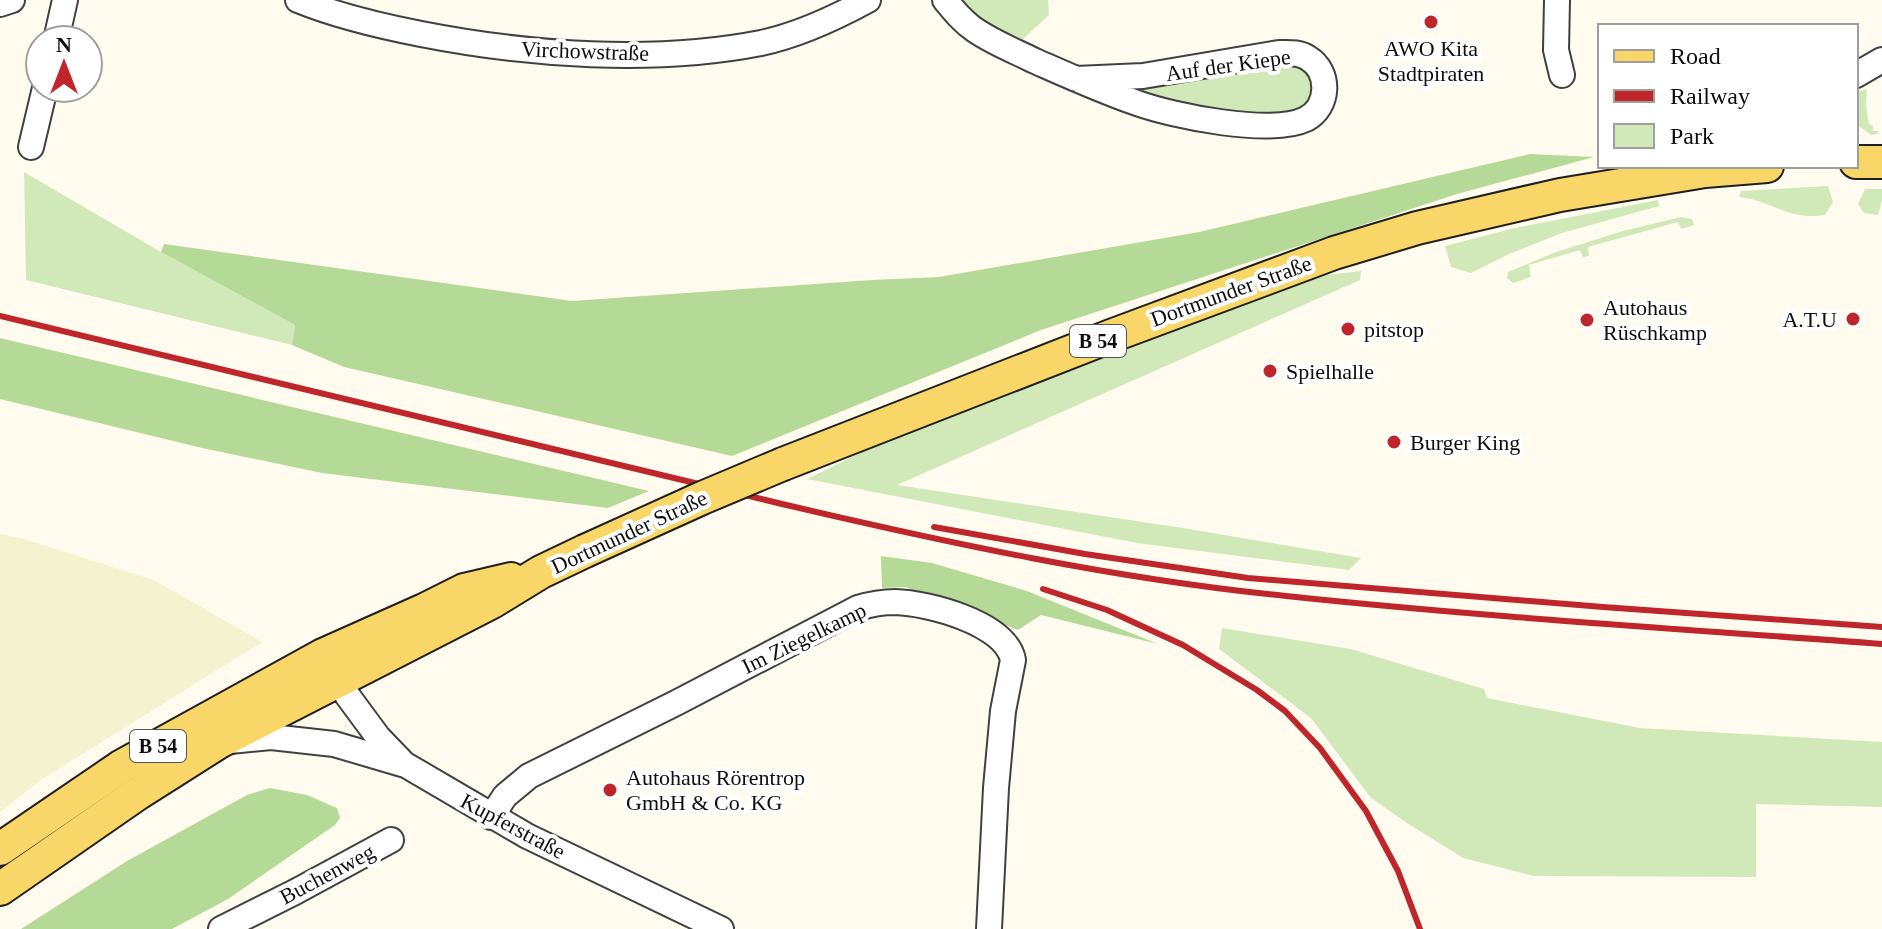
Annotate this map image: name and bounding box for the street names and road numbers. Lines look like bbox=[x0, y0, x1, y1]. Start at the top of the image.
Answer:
street label: Virchowstraße bbox=[521, 36, 649, 66]
street label: Auf der Kiepe bbox=[1164, 44, 1292, 86]
street label: Dortmunder Straße bbox=[1147, 250, 1315, 332]
road number: B 54 bbox=[1070, 325, 1126, 357]
street label: Dortmunder Straße bbox=[547, 485, 711, 579]
street label: Im Ziegelkamp bbox=[738, 597, 870, 679]
road number: B 54 bbox=[130, 730, 186, 762]
street label: Kupferstraße bbox=[456, 788, 570, 864]
street label: Buchenweg bbox=[275, 839, 379, 909]

